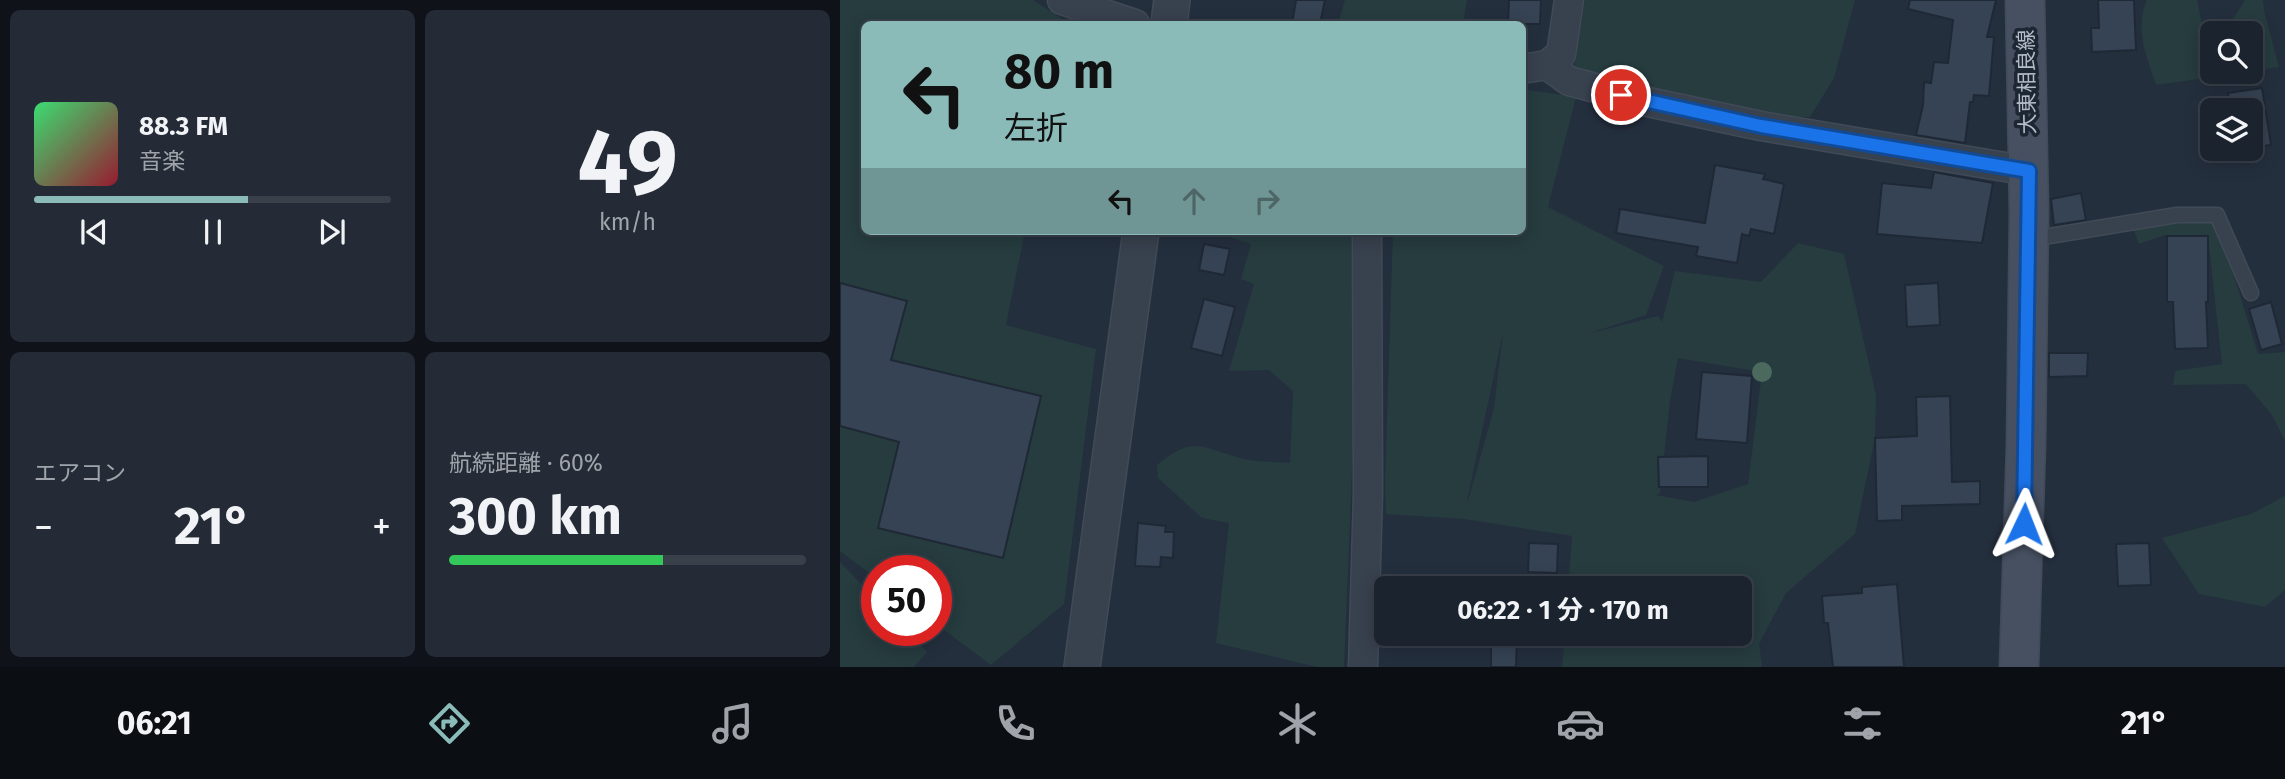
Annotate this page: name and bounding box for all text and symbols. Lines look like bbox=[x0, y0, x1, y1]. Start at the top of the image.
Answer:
map controls bbox=[2200, 21, 2263, 161]
button: search bbox=[2200, 21, 2263, 84]
street label: 大東相良線 bbox=[2013, 29, 2041, 135]
text: 80 m bbox=[1004, 42, 1114, 101]
icon: left bbox=[889, 49, 980, 140]
pin bbox=[1591, 65, 1651, 125]
icon: arrive bbox=[1602, 76, 1640, 114]
button: layers bbox=[2200, 98, 2263, 161]
text: 49 bbox=[577, 108, 678, 217]
text: 左折 bbox=[1004, 109, 1068, 147]
text: 88.3 FM bbox=[139, 111, 228, 142]
text: 音楽 bbox=[139, 147, 185, 175]
icon: left bbox=[1102, 182, 1140, 220]
icon: ahead bbox=[1175, 182, 1213, 220]
icon: right bbox=[1248, 182, 1286, 220]
text: km/h bbox=[599, 208, 656, 236]
icon: previous bbox=[75, 213, 113, 251]
icon: pause bbox=[194, 213, 232, 251]
icon: next bbox=[313, 213, 351, 251]
text: 航続距離 · 60% bbox=[449, 449, 603, 477]
text: エアコン bbox=[34, 459, 126, 487]
text: 300 km bbox=[449, 485, 622, 548]
position arrow bbox=[1987, 487, 2061, 561]
text: 21° bbox=[174, 495, 251, 558]
text: − bbox=[34, 504, 53, 550]
text: + bbox=[372, 504, 391, 550]
speed limit sign: 50 bbox=[861, 555, 952, 646]
text: 06:22 · 1 分 · 170 m bbox=[1457, 595, 1669, 626]
icon: directions bbox=[425, 699, 474, 748]
icon: music bbox=[708, 699, 757, 748]
icon: phone bbox=[991, 699, 1040, 748]
icon: climate bbox=[1273, 699, 1322, 748]
icon: car bbox=[1556, 699, 1605, 748]
icon: filters bbox=[1838, 699, 1887, 748]
text: 06:21 bbox=[117, 704, 192, 742]
text: 21° bbox=[2121, 704, 2168, 742]

